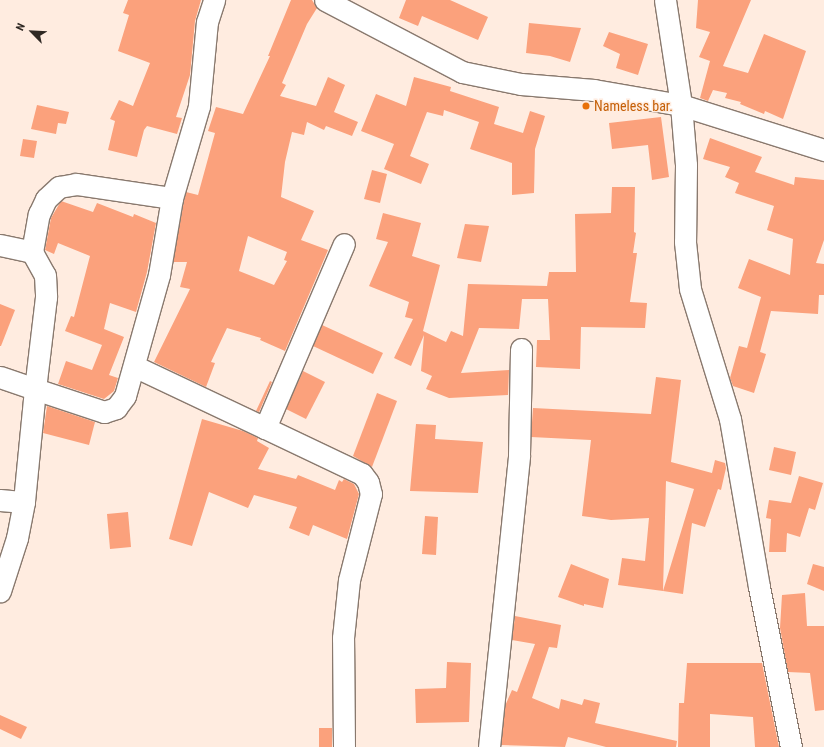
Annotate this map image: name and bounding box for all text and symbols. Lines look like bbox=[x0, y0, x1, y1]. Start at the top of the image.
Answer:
north arrow bbox=[12, 12, 52, 52]
text: N bbox=[13, 21, 28, 33]
place label: Nameless bar. bbox=[594, 98, 673, 114]
marker: Nameless bar. bbox=[581, 101, 591, 111]

